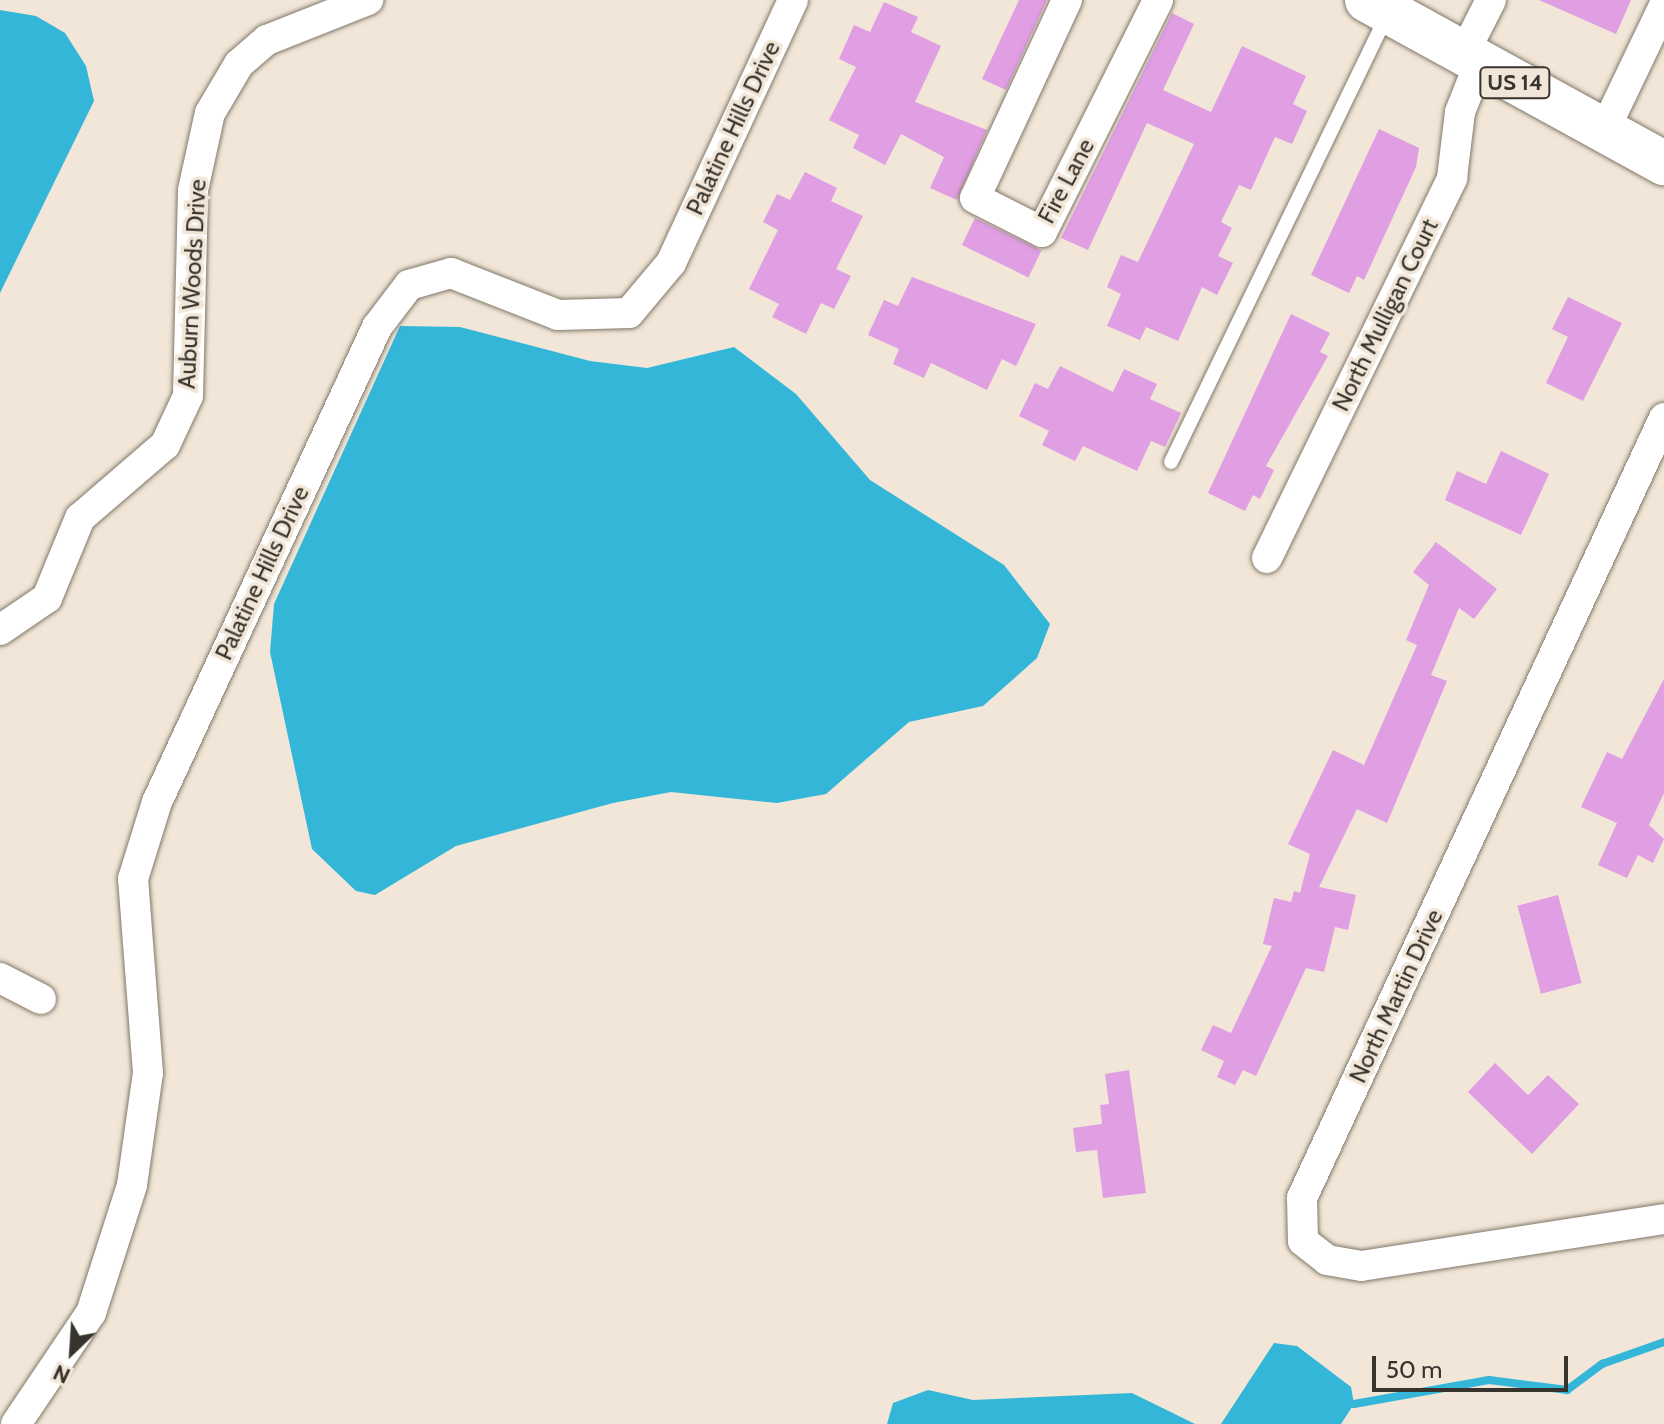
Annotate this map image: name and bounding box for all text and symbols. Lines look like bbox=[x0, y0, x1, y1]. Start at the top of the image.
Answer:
street label: Palatine Hills Drive bbox=[680, 37, 786, 219]
road number: US 14 bbox=[1479, 65, 1551, 101]
street label: Fire Lane bbox=[1032, 134, 1100, 228]
street label: Auburn Woods Drive bbox=[172, 178, 212, 390]
street label: North Mulligan Court bbox=[1326, 214, 1444, 416]
street label: Palatine Hills Drive bbox=[209, 482, 315, 664]
street label: North Martin Drive bbox=[1343, 905, 1449, 1087]
north arrow bbox=[32, 1312, 112, 1392]
scale bar bbox=[1376, 1340, 1572, 1390]
text: 50 m bbox=[1386, 1355, 1442, 1384]
text: N bbox=[49, 1359, 74, 1390]

